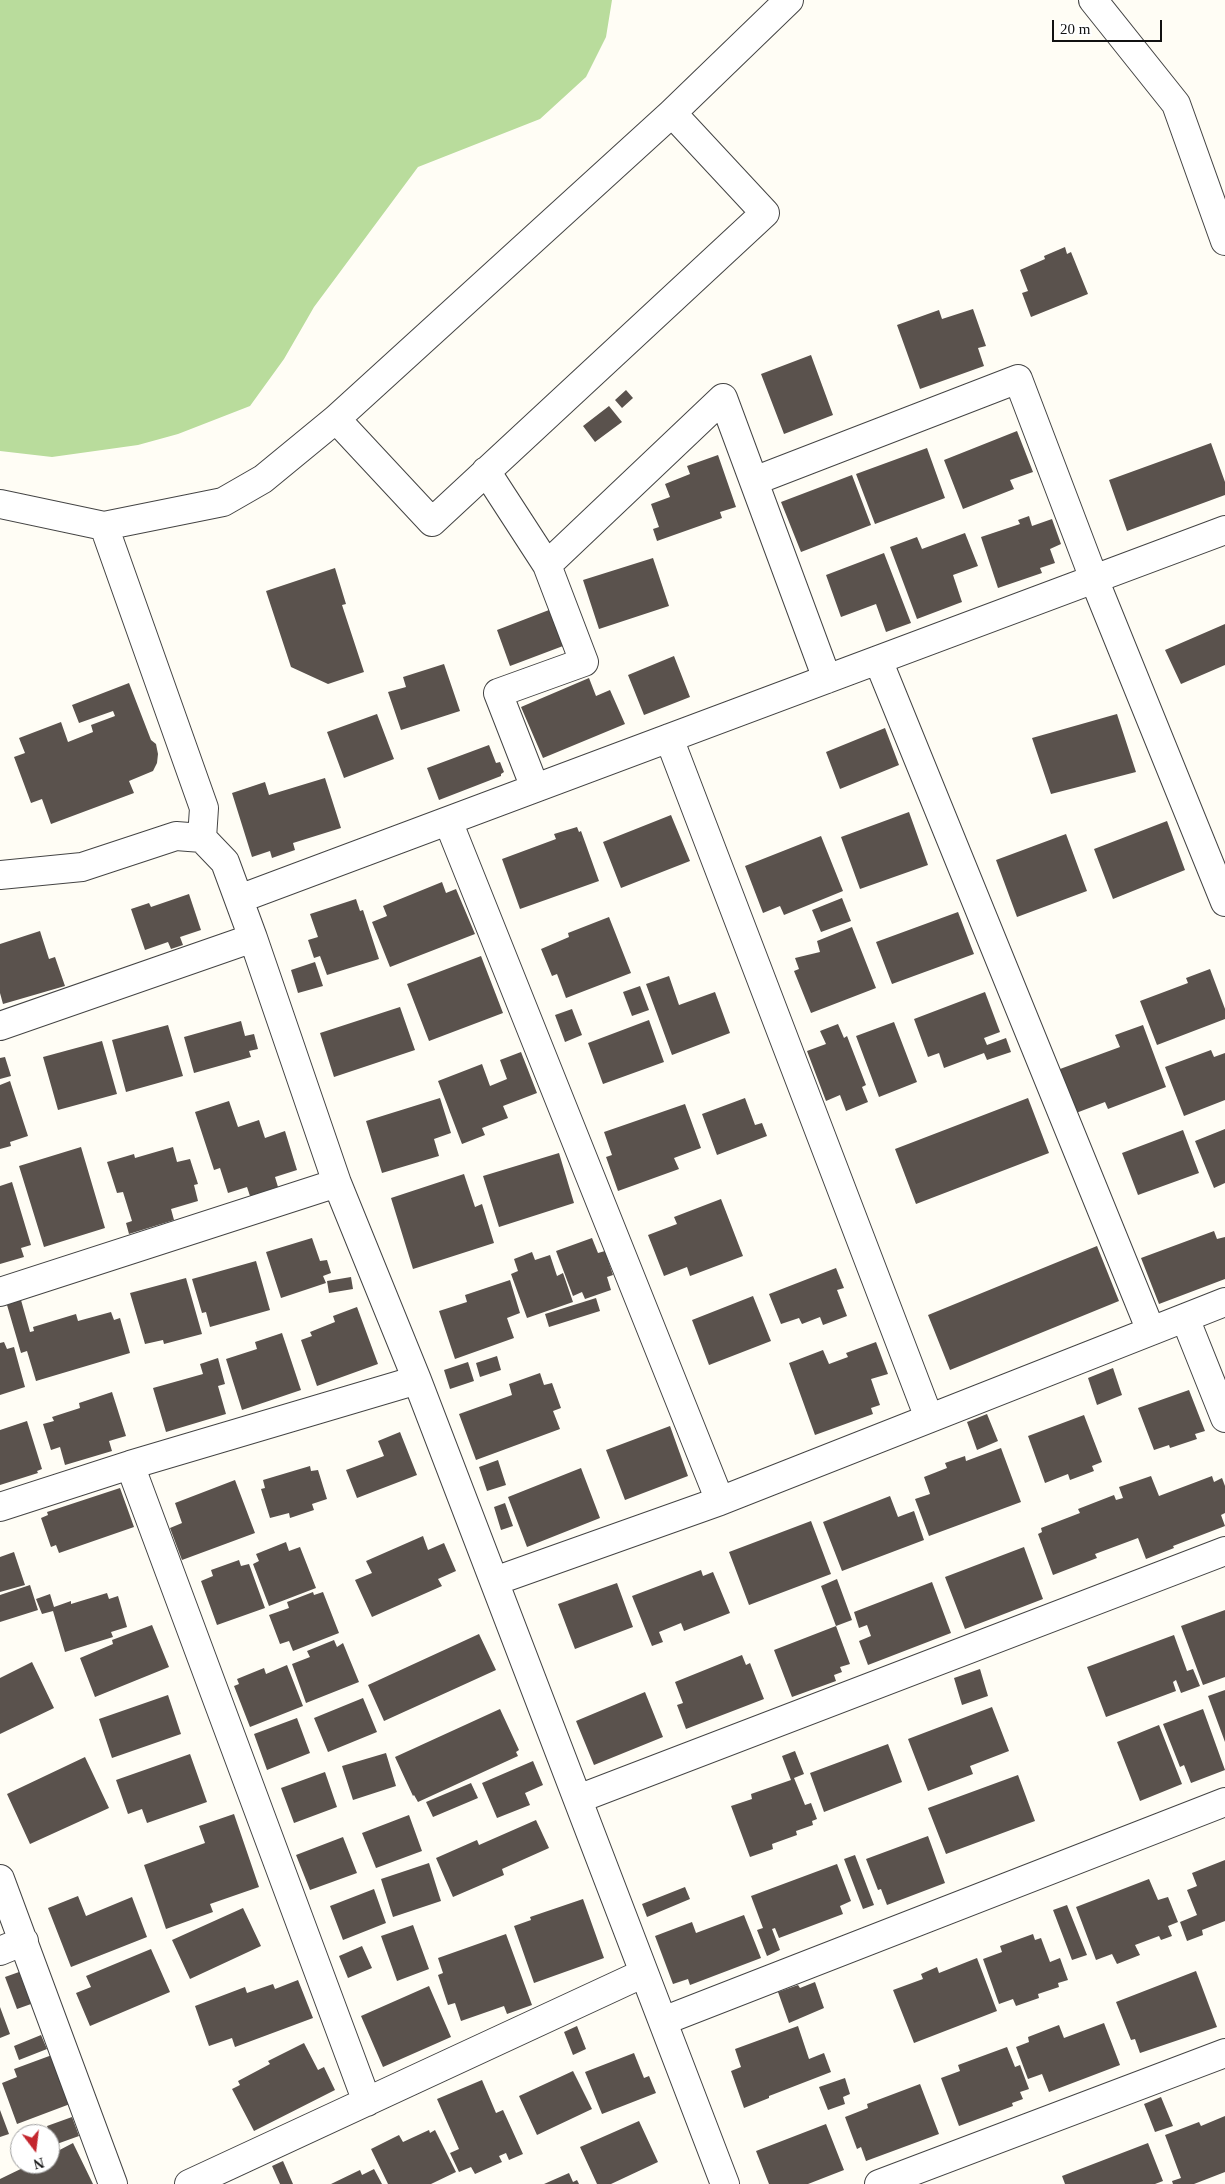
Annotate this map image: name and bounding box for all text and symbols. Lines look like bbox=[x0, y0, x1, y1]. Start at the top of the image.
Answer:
scale bar bbox=[1055, 10, 1165, 42]
text: 20 m bbox=[1060, 21, 1090, 37]
north arrow bbox=[10, 2124, 60, 2174]
text: N bbox=[32, 2154, 46, 2172]

